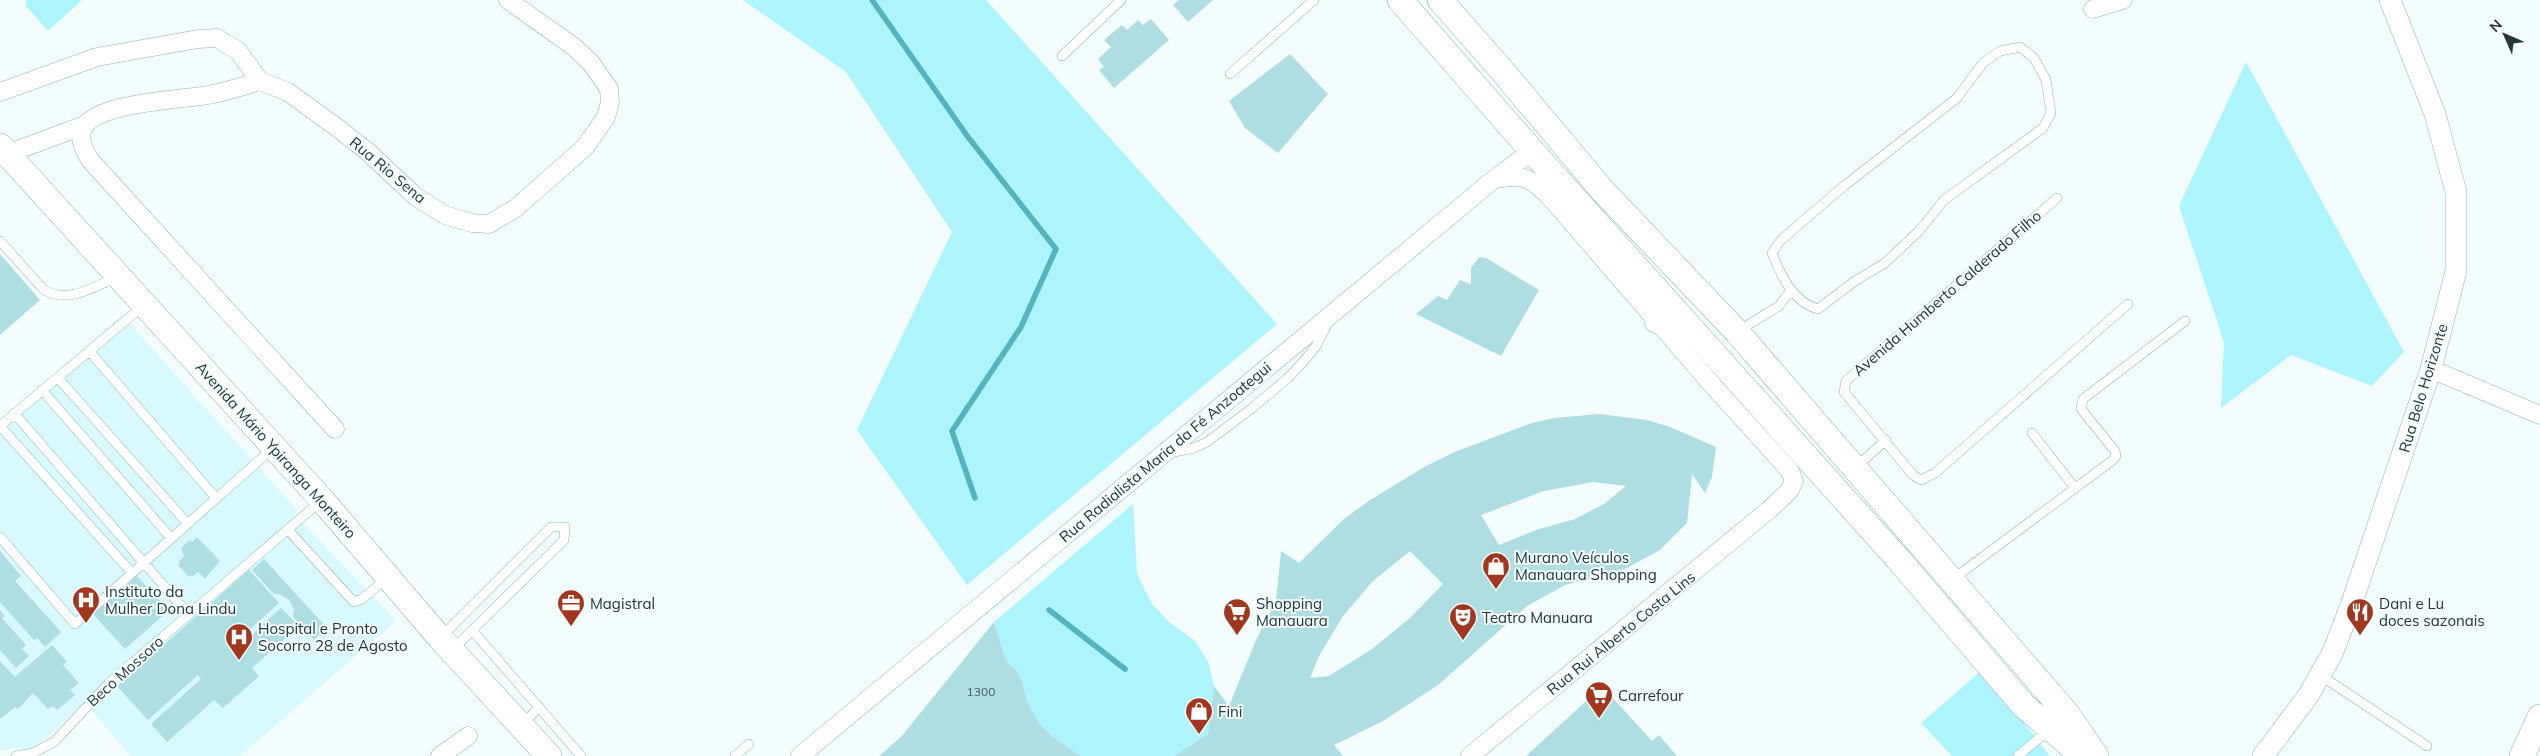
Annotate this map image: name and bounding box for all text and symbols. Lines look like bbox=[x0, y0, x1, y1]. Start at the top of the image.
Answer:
north arrow bbox=[2480, 10, 2530, 60]
text: N bbox=[2486, 16, 2506, 36]
street label: Rua Rio Sena bbox=[346, 133, 430, 207]
street label: Avenida Humberto Calderado Filho bbox=[1849, 206, 2045, 380]
street label: Rua Belo Horizonte bbox=[2394, 321, 2452, 455]
street label: Avenida Mário Ypiranga Monteiro bbox=[192, 358, 360, 542]
street label: Rua Radialista Maria da Fé Anzoategui bbox=[1055, 358, 1275, 546]
place label: Murano Veículos Manauara Shopping bbox=[1515, 548, 1657, 584]
shop icon: Murano Veículos Manauara Shopping bbox=[1481, 551, 1511, 590]
street label: Rua Rui Alberto Costa Lins bbox=[1543, 567, 1699, 699]
place label: Instituto da Mulher Dona Lindu bbox=[105, 582, 236, 618]
hospital icon: Instituto da Mulher Dona Lindu bbox=[71, 585, 101, 624]
office icon: Magistral bbox=[556, 588, 586, 627]
place label: Magistral bbox=[590, 594, 655, 613]
place label: Shopping Manauara bbox=[1256, 594, 1328, 630]
place label: Dani e Lu doces sazonais bbox=[2379, 594, 2485, 630]
supermarket icon: Shopping Manauara bbox=[1222, 597, 1252, 636]
restaurant icon: Dani e Lu doces sazonais bbox=[2345, 597, 2375, 636]
theatre icon: Teatro Manuara bbox=[1448, 602, 1478, 641]
place label: Teatro Manuara bbox=[1482, 608, 1593, 627]
place label: Hospital e Pronto Socorro 28 de Agosto bbox=[258, 619, 408, 655]
hospital icon: Hospital e Pronto Socorro 28 de Agosto bbox=[224, 622, 254, 661]
street label: Beco Mossoro bbox=[83, 632, 167, 710]
supermarket icon: Carrefour bbox=[1584, 680, 1614, 719]
house number: 1300 bbox=[967, 684, 995, 699]
place label: Carrefour bbox=[1618, 686, 1684, 705]
shop icon: Fini bbox=[1184, 696, 1214, 735]
place label: Fini bbox=[1218, 702, 1242, 721]

